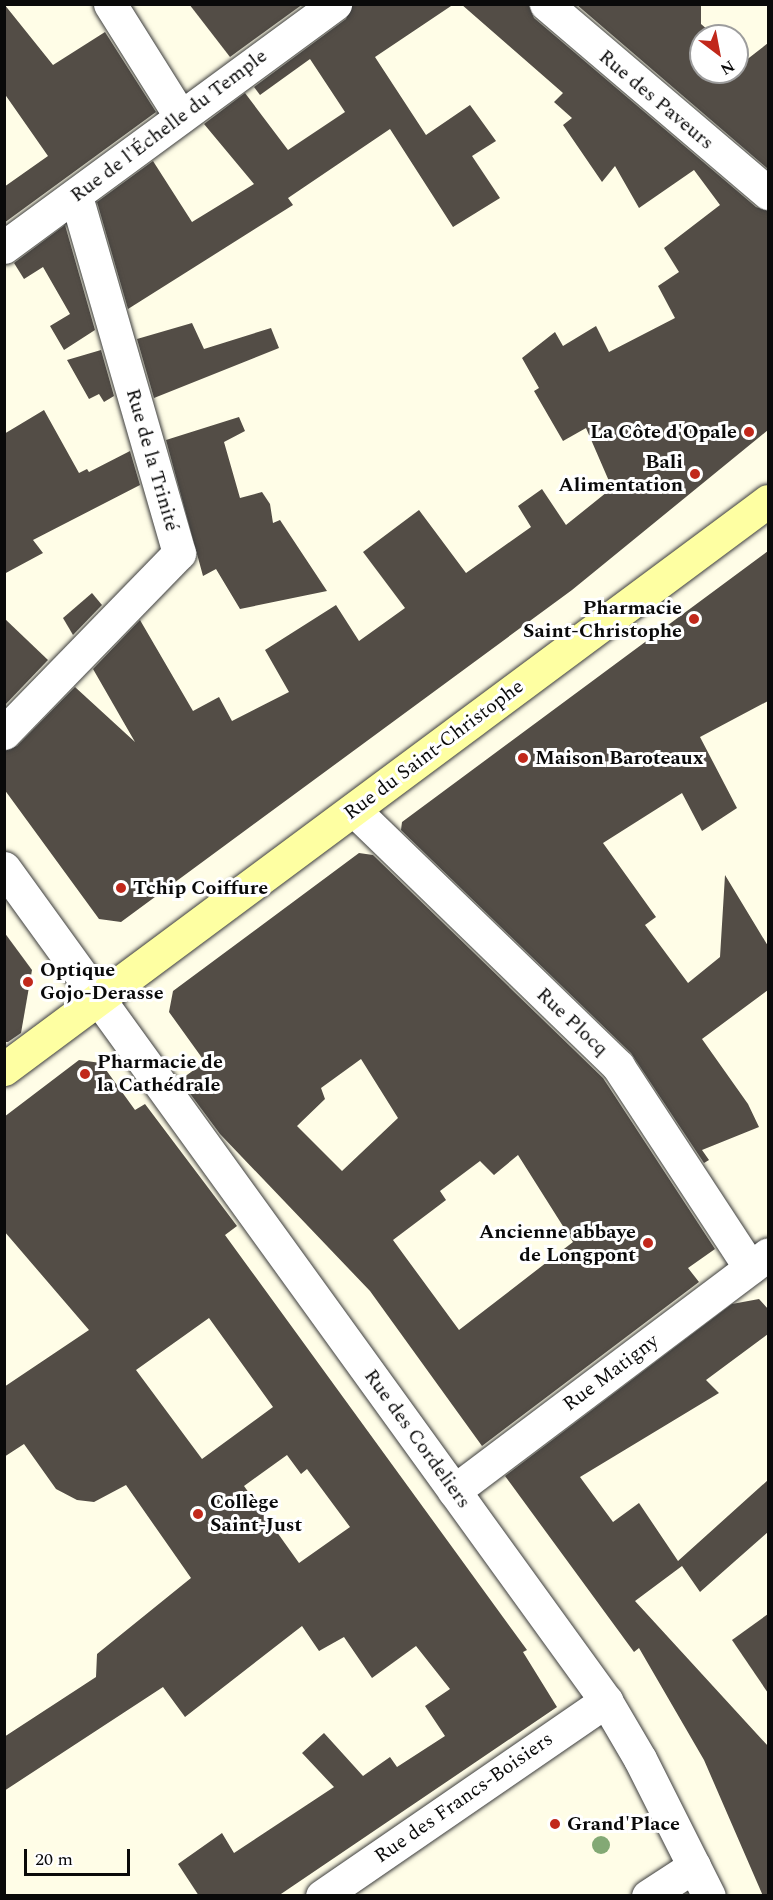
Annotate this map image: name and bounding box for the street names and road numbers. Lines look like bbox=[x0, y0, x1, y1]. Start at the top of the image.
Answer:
street label: Rue de l'Échelle du Temple bbox=[66, 44, 272, 208]
street label: Rue des Paveurs bbox=[594, 45, 718, 155]
street label: Rue de la Trinité bbox=[120, 386, 184, 534]
street label: Rue du Saint-Christophe bbox=[339, 675, 529, 825]
street label: Rue Plocq bbox=[531, 983, 613, 1061]
street label: Rue Matigny bbox=[559, 1329, 663, 1417]
street label: Rue des Cordeliers bbox=[358, 1365, 476, 1513]
street label: Rue des Francs-Boisiers bbox=[370, 1727, 558, 1869]

